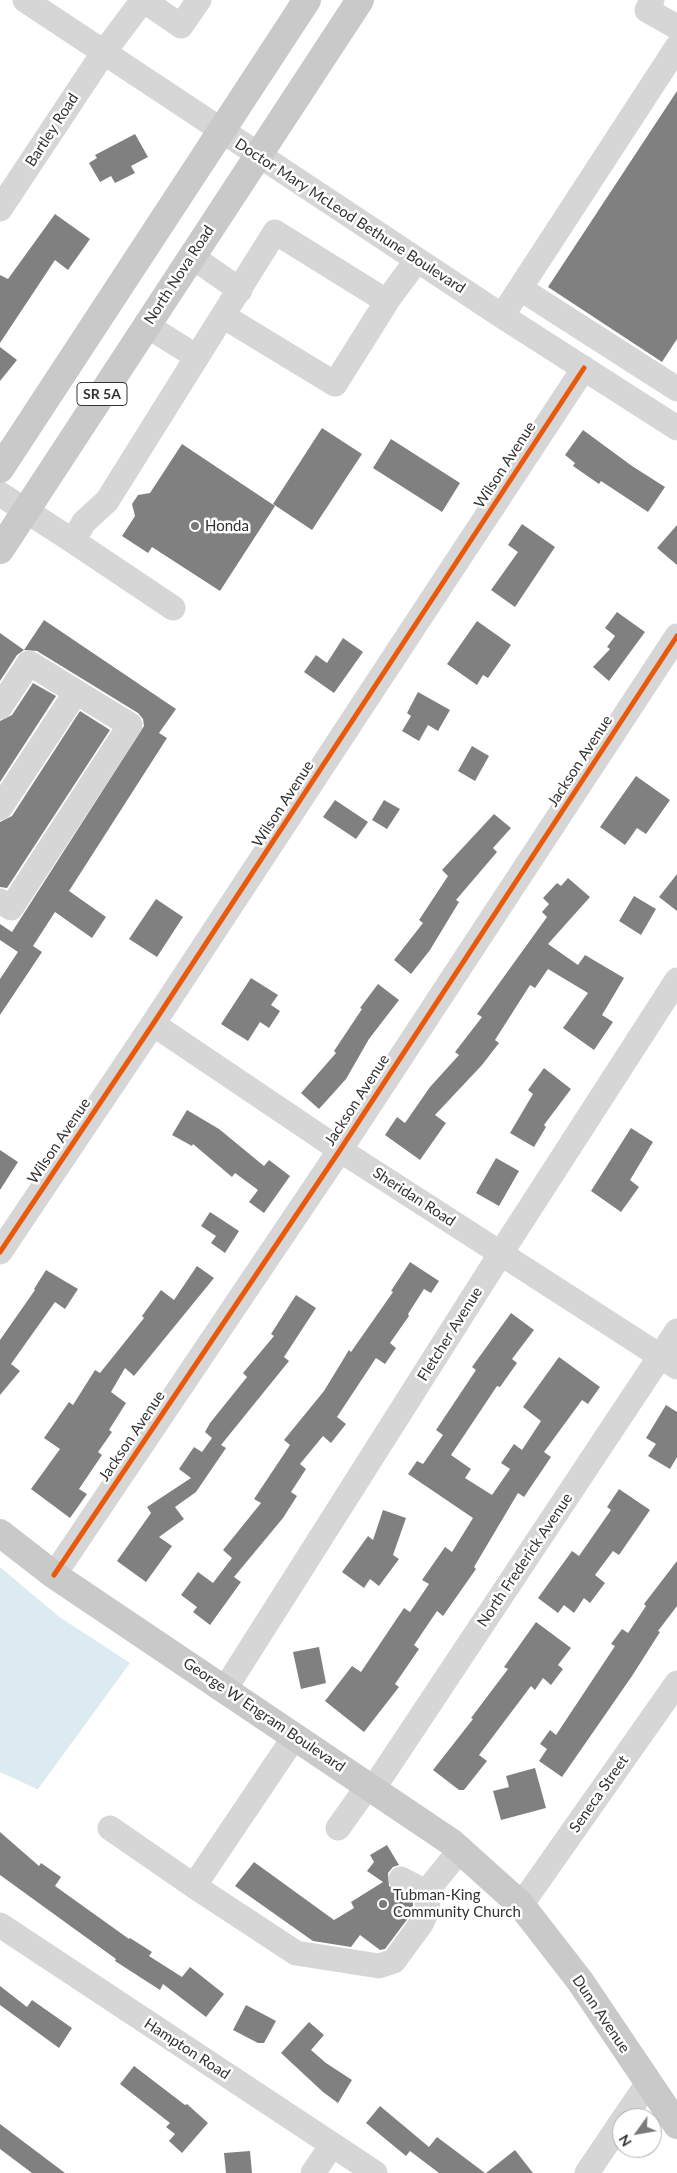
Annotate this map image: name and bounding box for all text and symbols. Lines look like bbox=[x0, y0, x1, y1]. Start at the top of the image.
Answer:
street label: Bartley Road bbox=[22, 90, 82, 170]
street label: Doctor Mary McLeod Bethune Boulevard bbox=[231, 135, 469, 297]
street label: North Nova Road bbox=[140, 222, 218, 328]
road number: SR 5A bbox=[77, 382, 127, 406]
street label: Wilson Avenue bbox=[470, 418, 540, 512]
place label: Honda bbox=[205, 517, 249, 535]
marker: Honda bbox=[189, 520, 201, 532]
street label: Jackson Avenue bbox=[544, 712, 616, 810]
street label: Wilson Avenue bbox=[248, 757, 318, 851]
street label: Jackson Avenue bbox=[321, 1051, 393, 1149]
street label: Wilson Avenue bbox=[24, 1095, 94, 1187]
street label: Sheridan Road bbox=[369, 1164, 459, 1230]
street label: Fletcher Avenue bbox=[414, 1284, 486, 1384]
street label: Jackson Avenue bbox=[95, 1387, 169, 1485]
street label: North Frederick Avenue bbox=[474, 1490, 576, 1630]
street label: George W Engram Boulevard bbox=[180, 1654, 348, 1776]
street label: Seneca Street bbox=[566, 1752, 632, 1836]
place label: Tubman-King Community Church bbox=[393, 1886, 521, 1921]
marker: Tubman-King Community Church bbox=[377, 1898, 389, 1910]
street label: Dunn Avenue bbox=[568, 1972, 634, 2056]
street label: Hampton Road bbox=[141, 2015, 233, 2083]
north arrow bbox=[612, 2108, 662, 2158]
text: N bbox=[615, 2132, 635, 2150]

